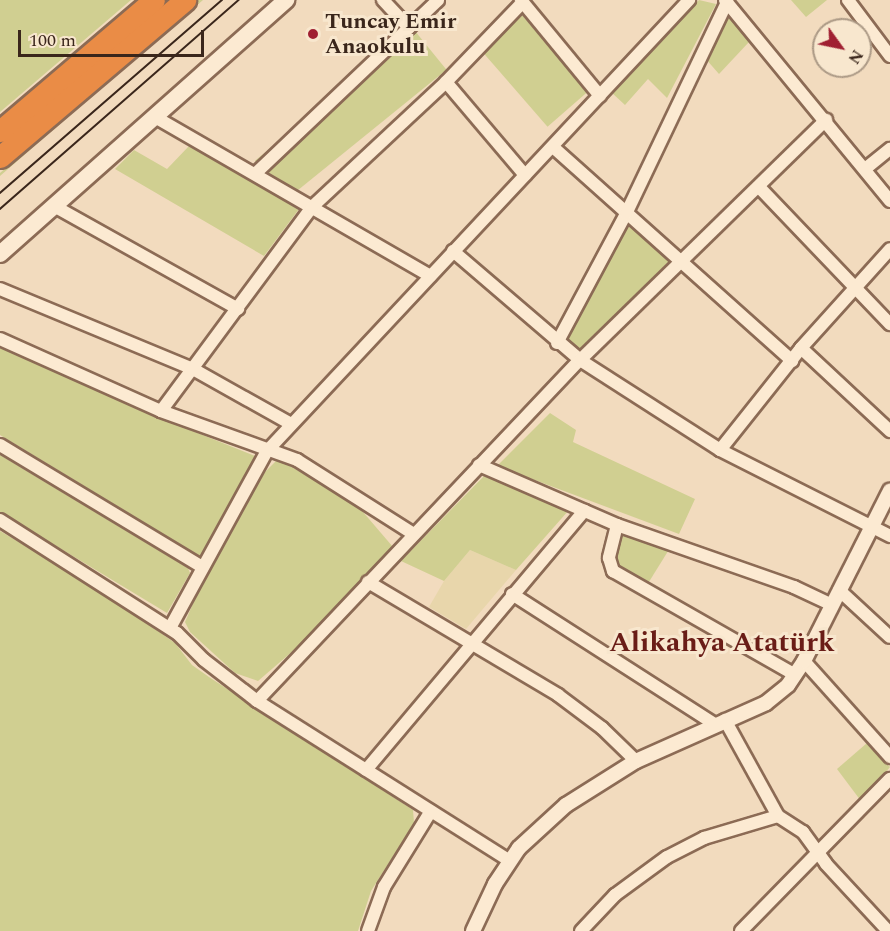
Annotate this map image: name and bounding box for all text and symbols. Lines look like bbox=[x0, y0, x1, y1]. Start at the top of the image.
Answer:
place label: Tuncay Emir Anaokulu bbox=[325, 8, 456, 60]
scale bar bbox=[21, 18, 207, 56]
north arrow bbox=[812, 18, 872, 78]
text: 100 m bbox=[29, 27, 76, 54]
marker: Tuncay Emir Anaokulu bbox=[306, 27, 320, 41]
text: N bbox=[842, 45, 869, 69]
district label: Alikahya Atatürk bbox=[609, 626, 835, 660]

